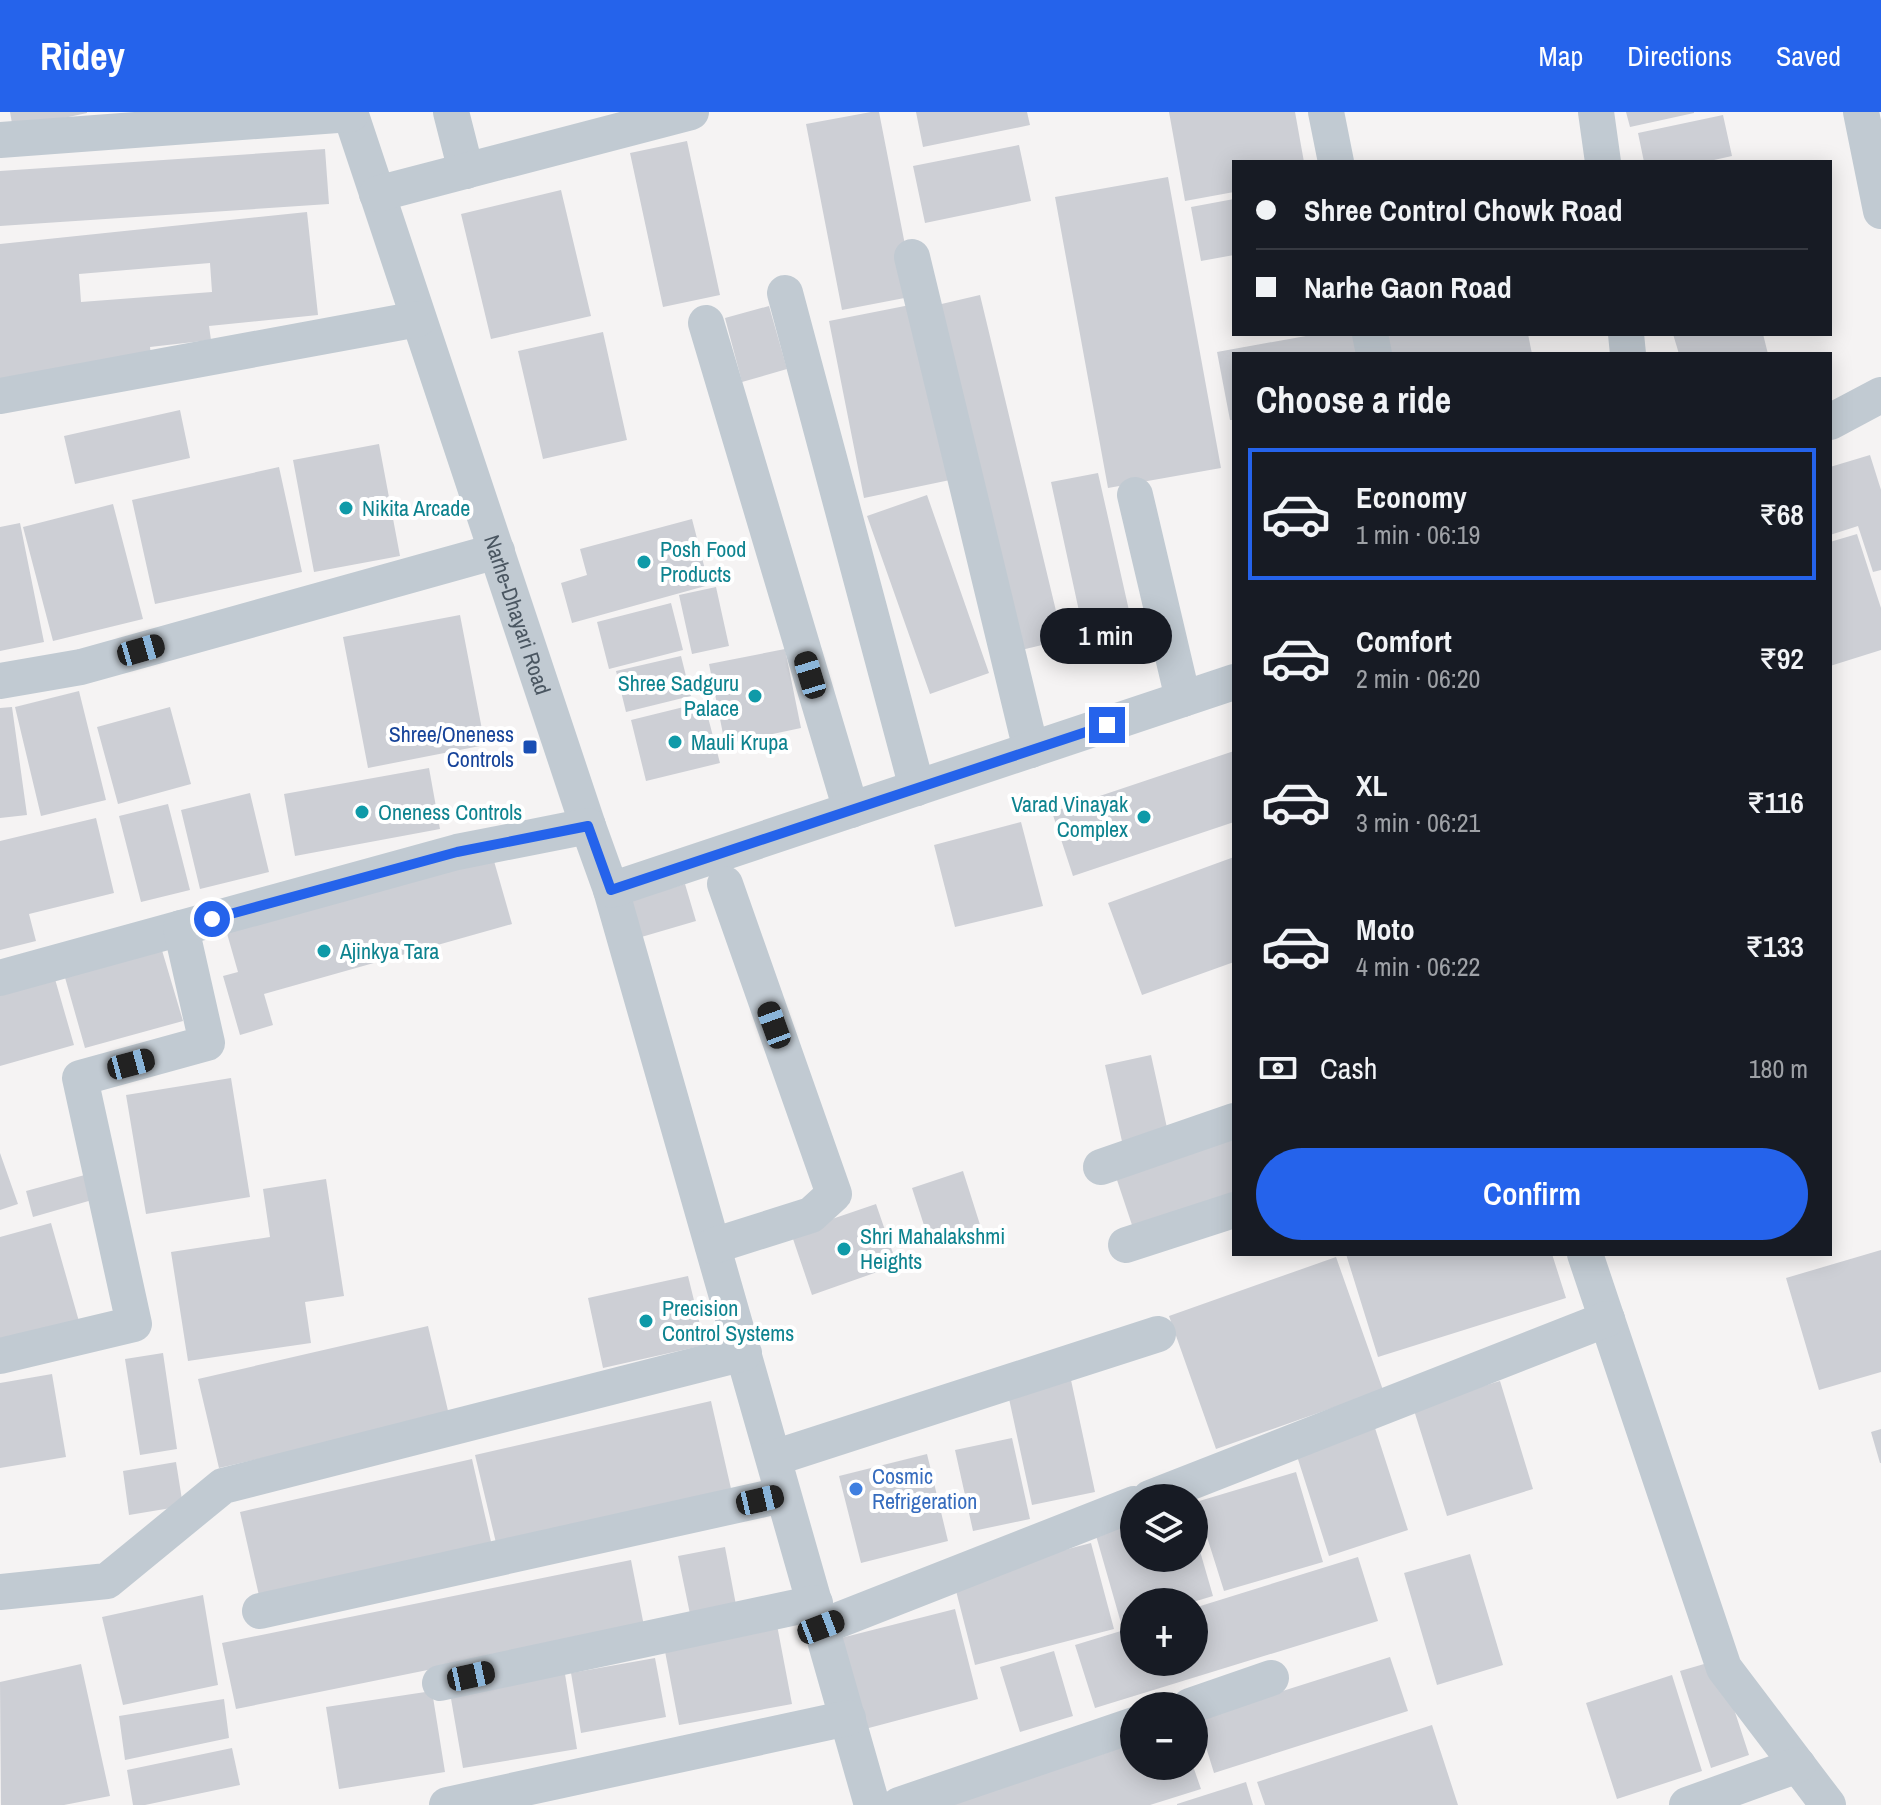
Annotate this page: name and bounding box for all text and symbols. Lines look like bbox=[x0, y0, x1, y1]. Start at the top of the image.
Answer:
text: Ridey bbox=[40, 31, 125, 82]
text: Map bbox=[1539, 37, 1583, 75]
text: Directions bbox=[1627, 37, 1732, 75]
text: Saved bbox=[1776, 37, 1841, 75]
text: Shree Control Chowk Road bbox=[1304, 190, 1622, 230]
text: Narhe Gaon Road bbox=[1304, 267, 1512, 307]
text: Choose a ride bbox=[1256, 376, 1451, 424]
text: Economy bbox=[1356, 477, 1467, 517]
icon: car bbox=[1260, 478, 1332, 550]
place label: Nikita Arcade bbox=[362, 493, 470, 523]
text: ₹68 bbox=[1759, 494, 1804, 534]
marker: Nikita Arcade bbox=[337, 499, 355, 517]
text: 1 min · 06:19 bbox=[1356, 517, 1480, 552]
street label: Narhe-Dhayari Road bbox=[477, 531, 558, 699]
place label: Posh Food Products bbox=[660, 534, 746, 589]
marker: Posh Food Products bbox=[635, 553, 653, 571]
callout: 1 min bbox=[1041, 609, 1173, 665]
text: 1 min bbox=[1079, 618, 1133, 653]
text: Comfort bbox=[1356, 621, 1452, 661]
icon: car bbox=[1260, 622, 1332, 694]
car bbox=[115, 632, 167, 668]
text: ₹92 bbox=[1759, 638, 1804, 678]
car bbox=[792, 649, 828, 701]
text: 2 min · 06:20 bbox=[1356, 661, 1480, 696]
place label: Shree Sadguru Palace bbox=[618, 668, 739, 723]
marker: Shree Sadguru Palace bbox=[746, 687, 764, 705]
route end bbox=[1089, 707, 1125, 743]
place label: Shree/Oneness Controls bbox=[389, 719, 514, 774]
place label: Mauli Krupa bbox=[691, 727, 788, 757]
marker: Mauli Krupa bbox=[666, 733, 684, 751]
marker: Shree/Oneness Controls bbox=[521, 738, 539, 756]
text: XL bbox=[1356, 765, 1387, 805]
icon: car bbox=[1260, 766, 1332, 838]
text: ₹116 bbox=[1747, 782, 1804, 822]
place label: Varad Vinayak Complex bbox=[1011, 789, 1129, 844]
place label: Oneness Controls bbox=[378, 797, 522, 827]
marker: Oneness Controls bbox=[353, 803, 371, 821]
text: 3 min · 06:21 bbox=[1356, 805, 1480, 840]
marker: Varad Vinayak Complex bbox=[1135, 808, 1153, 826]
route start bbox=[194, 901, 230, 937]
text: Moto bbox=[1356, 909, 1415, 949]
icon: car bbox=[1260, 910, 1332, 982]
text: ₹133 bbox=[1746, 926, 1804, 966]
place label: Ajinkya Tara bbox=[339, 936, 439, 966]
marker: Ajinkya Tara bbox=[315, 942, 333, 960]
text: 4 min · 06:22 bbox=[1356, 949, 1480, 984]
car bbox=[755, 998, 793, 1052]
car bbox=[105, 1046, 157, 1082]
icon: cash bbox=[1256, 1046, 1300, 1090]
text: Cash bbox=[1320, 1048, 1377, 1088]
text: 180 m bbox=[1749, 1051, 1808, 1086]
button: Confirm bbox=[1256, 1148, 1808, 1240]
place label: Shri Mahalakshmi Heights bbox=[860, 1221, 1005, 1276]
marker: Shri Mahalakshmi Heights bbox=[835, 1240, 853, 1258]
place label: Precision Control Systems bbox=[662, 1293, 794, 1348]
marker: Precision Control Systems bbox=[637, 1312, 655, 1330]
place label: Cosmic Refrigeration bbox=[872, 1461, 977, 1516]
marker: Cosmic Refrigeration bbox=[847, 1480, 865, 1498]
car bbox=[734, 1483, 786, 1517]
map controls bbox=[1120, 1484, 1208, 1780]
button: layers bbox=[1120, 1484, 1208, 1572]
button: + bbox=[1120, 1588, 1208, 1676]
car bbox=[794, 1607, 848, 1647]
car bbox=[445, 1659, 497, 1693]
button: − bbox=[1120, 1692, 1208, 1780]

